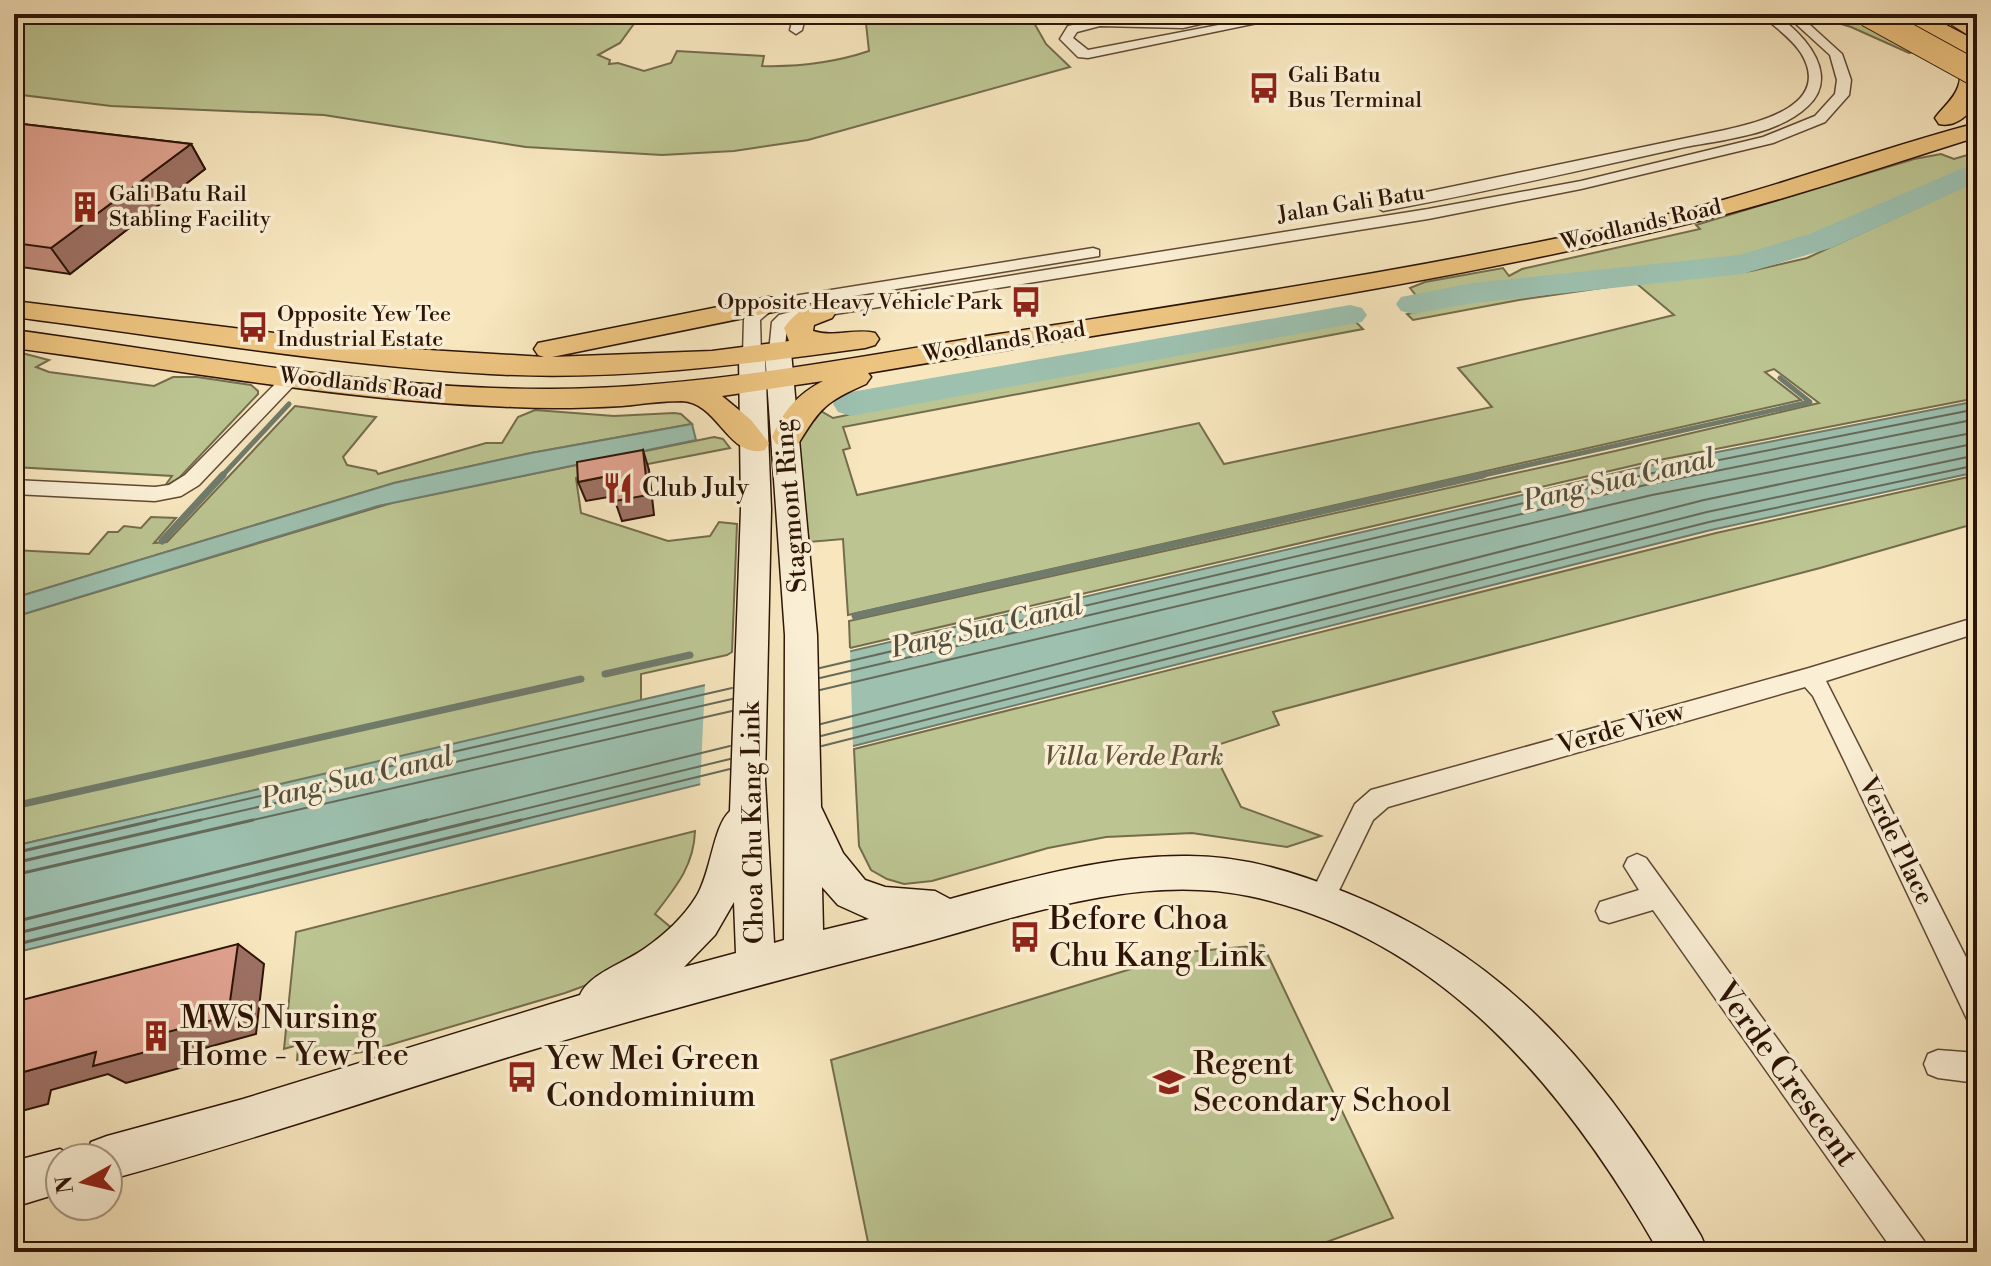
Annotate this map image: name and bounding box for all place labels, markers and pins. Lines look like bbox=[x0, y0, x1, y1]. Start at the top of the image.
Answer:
place label: Gali Batu Bus Terminal bbox=[1287, 62, 1422, 114]
bus stop icon: Gali Batu Bus Terminal bbox=[1247, 71, 1281, 105]
place label: Gali Batu Rail Stabling Facility bbox=[109, 181, 271, 233]
building icon: Gali Batu Rail Stabling Facility bbox=[68, 190, 102, 224]
bus stop icon: Opposite Heavy Vehicle Park bbox=[1009, 285, 1043, 319]
place label: Opposite Heavy Vehicle Park bbox=[717, 289, 1004, 316]
place label: Opposite Yew Tee Industrial Estate bbox=[277, 301, 451, 353]
bus stop icon: Opposite Yew Tee Industrial Estate bbox=[236, 310, 270, 344]
restaurant icon: Club July bbox=[601, 471, 635, 505]
place label: Club July bbox=[642, 472, 749, 504]
place label: Before Choa Chu Kang Link bbox=[1048, 899, 1268, 976]
bus stop icon: Before Choa Chu Kang Link bbox=[1008, 920, 1042, 954]
place label: MWS Nursing Home - Yew Tee bbox=[180, 998, 409, 1075]
building icon: MWS Nursing Home - Yew Tee bbox=[139, 1019, 173, 1053]
place label: Yew Mei Green Condominium bbox=[544, 1039, 760, 1116]
place label: Regent Secondary School bbox=[1193, 1044, 1452, 1121]
bus stop icon: Yew Mei Green Condominium bbox=[505, 1060, 539, 1094]
school or university icon: Regent Secondary School bbox=[1152, 1065, 1186, 1099]

